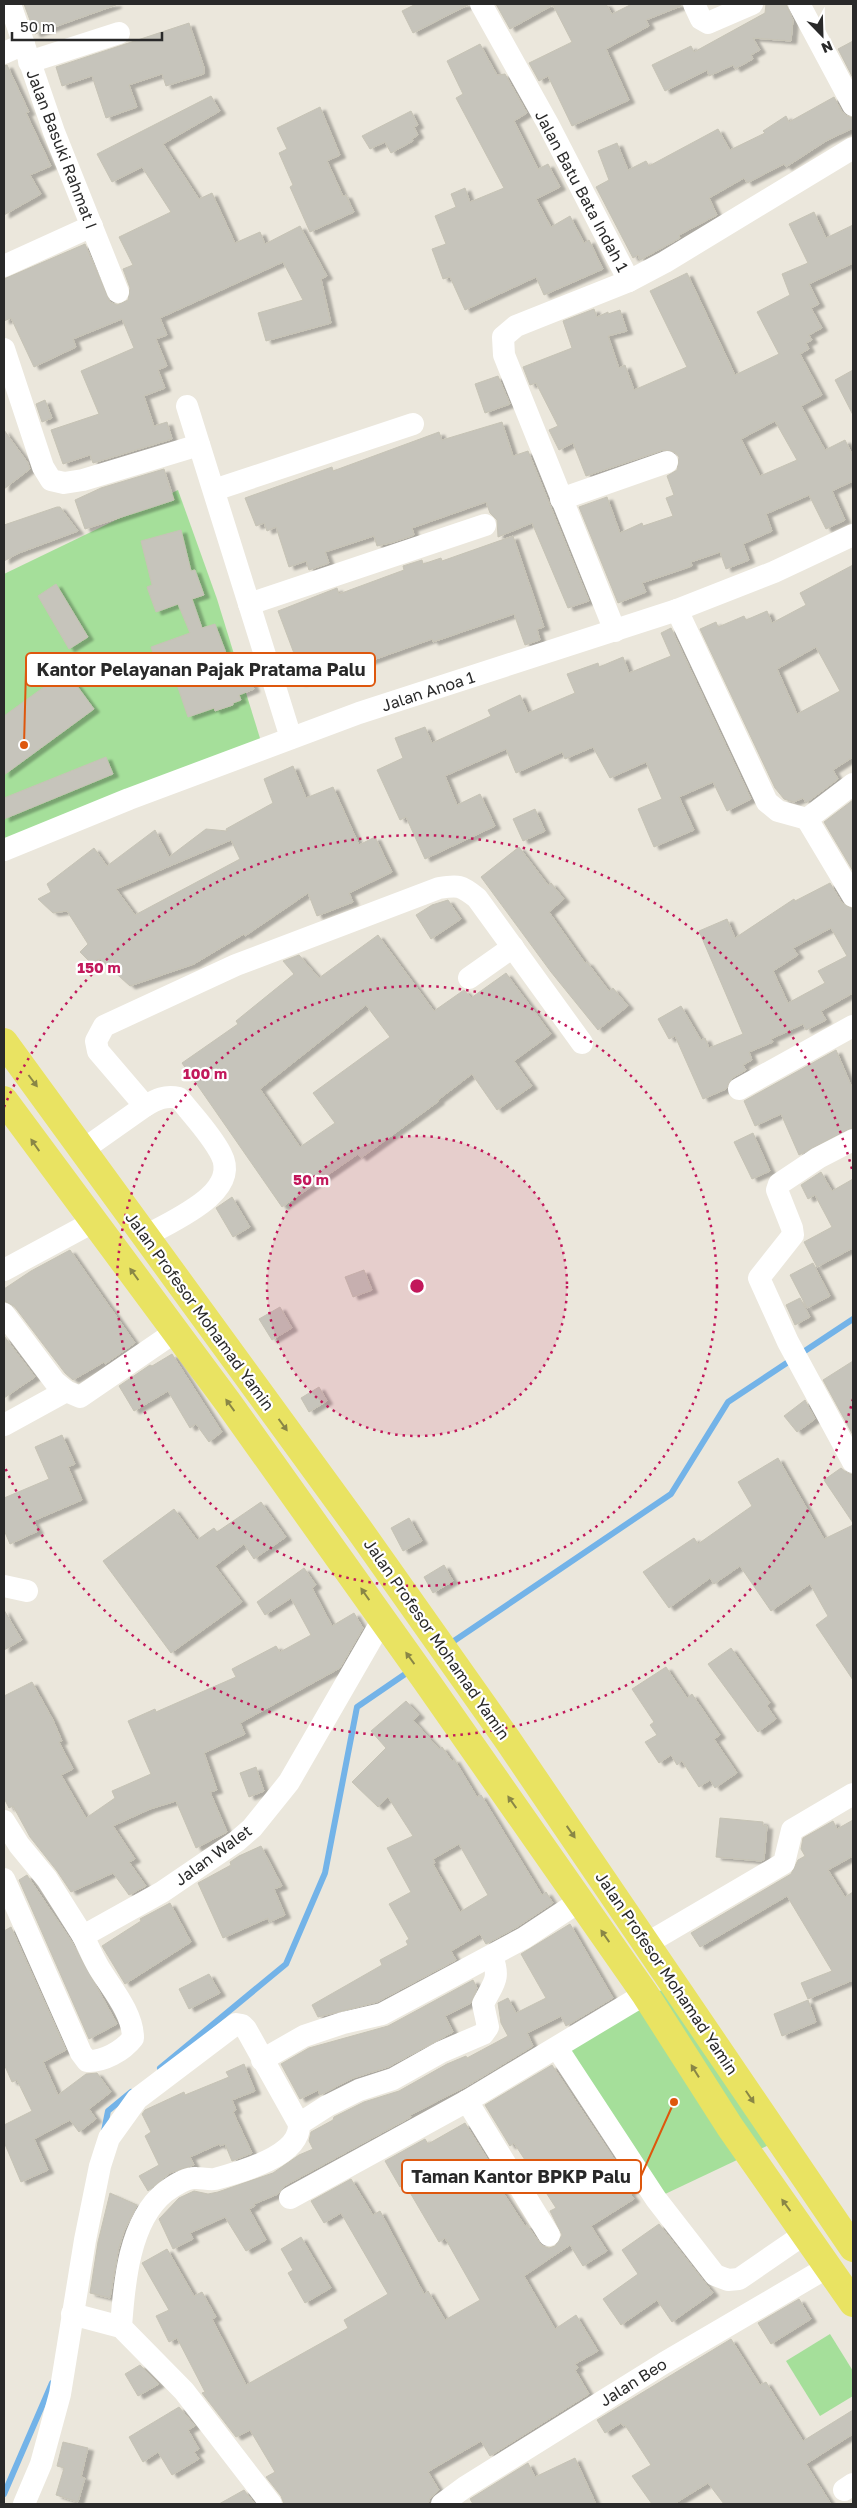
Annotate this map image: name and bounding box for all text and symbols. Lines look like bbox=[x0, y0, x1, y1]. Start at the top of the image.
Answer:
scale bar bbox=[12, 10, 162, 42]
north arrow bbox=[797, 10, 847, 60]
text: 50 m bbox=[20, 17, 55, 35]
text: N bbox=[819, 38, 835, 57]
street label: Jalan Basuki Rahmat I bbox=[22, 66, 102, 232]
street label: Jalan Batu Bata Indah 1 bbox=[531, 107, 633, 275]
callout: Kantor Pelayanan Pajak Pratama Palu bbox=[26, 653, 375, 686]
text: Kantor Pelayanan Pajak Pratama Palu bbox=[37, 658, 365, 680]
street label: Jalan Anoa 1 bbox=[379, 666, 477, 715]
text: 150 m bbox=[77, 958, 121, 976]
text: 100 m bbox=[183, 1064, 227, 1082]
one-way arrow bbox=[28, 1074, 38, 1088]
one-way arrow bbox=[30, 1138, 40, 1152]
text: 50 m bbox=[293, 1170, 329, 1188]
street label: Jalan Profesor Mohamad Yamin bbox=[121, 1208, 279, 1414]
one-way arrow bbox=[128, 1268, 139, 1281]
centre of rings bbox=[408, 1277, 426, 1295]
one-way arrow bbox=[225, 1398, 235, 1412]
one-way arrow bbox=[278, 1418, 288, 1432]
street label: Jalan Profesor Mohamad Yamin bbox=[360, 1535, 514, 1743]
one-way arrow bbox=[360, 1587, 370, 1601]
one-way arrow bbox=[405, 1651, 415, 1665]
one-way arrow bbox=[507, 1796, 517, 1809]
street label: Jalan Walet bbox=[171, 1820, 255, 1890]
one-way arrow bbox=[567, 1825, 576, 1838]
street label: Jalan Profesor Mohamad Yamin bbox=[591, 1868, 743, 2078]
one-way arrow bbox=[600, 1929, 610, 1943]
one-way arrow bbox=[690, 2064, 699, 2078]
one-way arrow bbox=[745, 2090, 755, 2104]
callout: Taman Kantor BPKP Palu bbox=[402, 2160, 641, 2193]
text: Taman Kantor BPKP Palu bbox=[411, 2165, 631, 2187]
one-way arrow bbox=[781, 2198, 791, 2212]
street label: Jalan Beo bbox=[596, 2354, 670, 2410]

